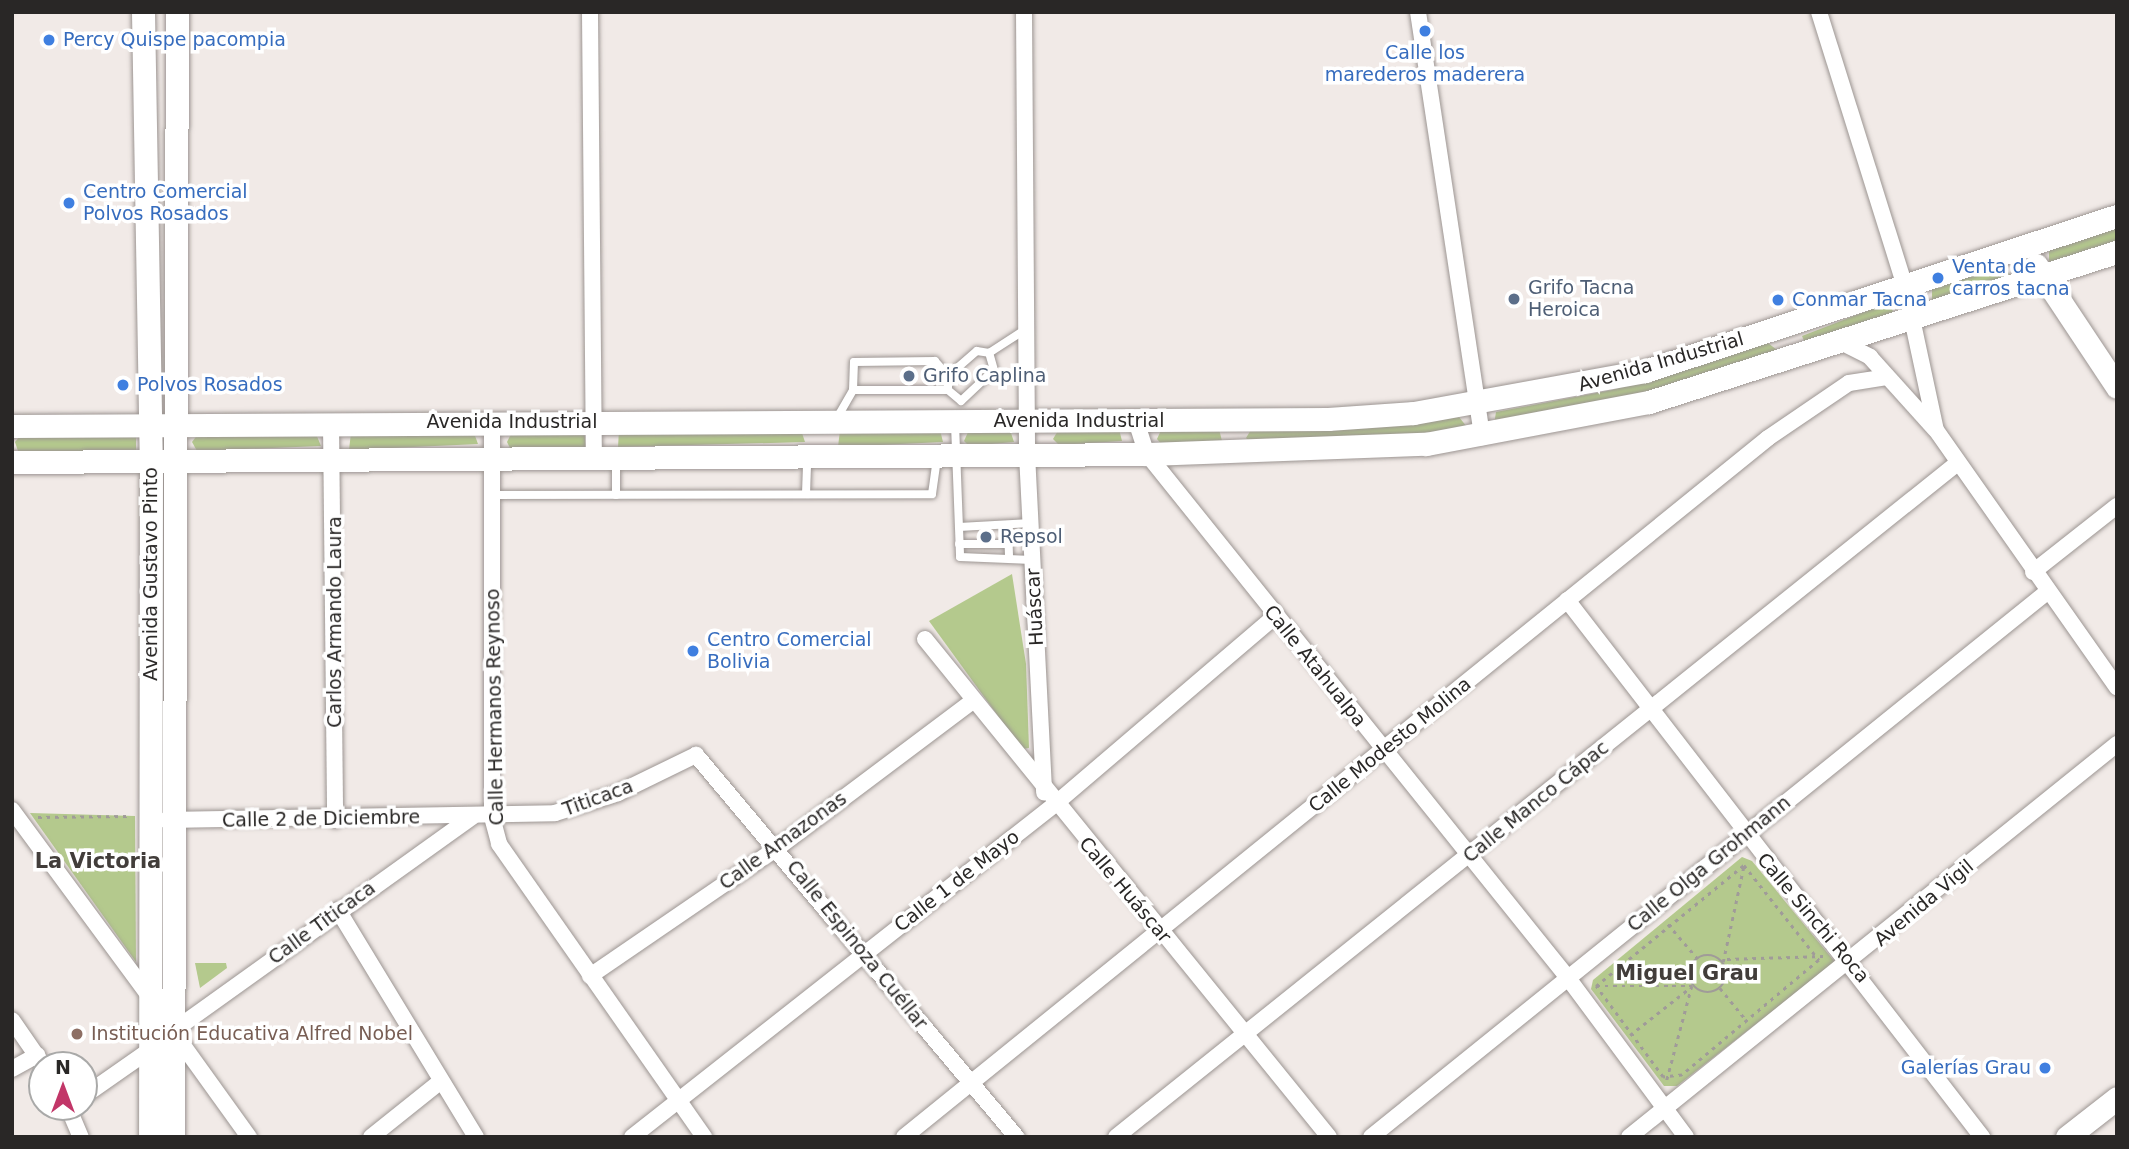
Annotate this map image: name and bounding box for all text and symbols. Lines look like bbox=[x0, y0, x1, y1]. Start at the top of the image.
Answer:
marker: Calle los marederos maderera bbox=[1417, 23, 1433, 39]
place label: Percy Quispe pacompia bbox=[63, 29, 286, 51]
marker: Percy Quispe pacompia bbox=[41, 32, 57, 48]
place label: Calle los marederos maderera bbox=[1325, 42, 1525, 86]
place label: Centro Comercial Polvos Rosados bbox=[83, 181, 248, 225]
marker: Centro Comercial Polvos Rosados bbox=[61, 195, 77, 211]
place label: Venta de carros tacna bbox=[1952, 256, 2070, 300]
marker: Venta de carros tacna bbox=[1930, 270, 1946, 286]
place label: Grifo Tacna Heroica bbox=[1528, 277, 1634, 321]
place label: Conmar Tacna bbox=[1792, 289, 1927, 311]
marker: Grifo Tacna Heroica bbox=[1506, 291, 1522, 307]
marker: Conmar Tacna bbox=[1770, 292, 1786, 308]
street label: Avenida Industrial bbox=[1576, 327, 1746, 397]
place label: Grifo Caplina bbox=[923, 365, 1046, 387]
marker: Grifo Caplina bbox=[901, 368, 917, 384]
place label: Polvos Rosados bbox=[137, 374, 283, 396]
marker: Polvos Rosados bbox=[115, 377, 131, 393]
street label: Avenida Industrial bbox=[994, 410, 1164, 432]
street label: Avenida Industrial bbox=[427, 411, 597, 433]
street label: Avenida Gustavo Pinto bbox=[140, 467, 162, 681]
street label: Carlos Armando Laura bbox=[324, 516, 346, 728]
place label: Repsol bbox=[1000, 526, 1063, 548]
marker: Repsol bbox=[978, 529, 994, 545]
street label: Huáscar bbox=[1022, 568, 1048, 646]
street label: Calle Hermanos Reynoso bbox=[482, 588, 508, 826]
street label: Calle Atahualpa bbox=[1259, 601, 1371, 731]
place label: Centro Comercial Bolivia bbox=[707, 629, 872, 673]
marker: Centro Comercial Bolivia bbox=[685, 643, 701, 659]
street label: Calle Modesto Molina bbox=[1304, 673, 1476, 817]
street label: Calle Manco Cápac bbox=[1459, 736, 1613, 868]
street label: Titicaca bbox=[560, 775, 636, 821]
street label: Calle Amazonas bbox=[715, 787, 851, 895]
street label: Calle Olga Grohmann bbox=[1623, 791, 1795, 937]
street label: Calle 2 de Diciembre bbox=[222, 806, 420, 832]
street label: Calle 1 de Mayo bbox=[890, 825, 1024, 937]
street label: Calle Huáscar bbox=[1074, 833, 1176, 947]
district label: La Victoria bbox=[35, 848, 161, 874]
street label: Calle Sinchi Roca bbox=[1752, 848, 1874, 988]
street label: Avenida Vigil bbox=[1870, 855, 1978, 951]
street label: Calle Espinoza Cuéllar bbox=[782, 856, 932, 1034]
street label: Calle Titicaca bbox=[264, 877, 380, 969]
district label: Miguel Grau bbox=[1615, 960, 1759, 986]
place label: Institución Educativa Alfred Nobel bbox=[91, 1023, 413, 1045]
marker: Institución Educativa Alfred Nobel bbox=[69, 1026, 85, 1042]
north arrow bbox=[28, 1051, 98, 1121]
text: N bbox=[55, 1056, 71, 1078]
place label: Galerías Grau bbox=[1901, 1057, 2031, 1079]
marker: Galerías Grau bbox=[2037, 1060, 2053, 1076]

